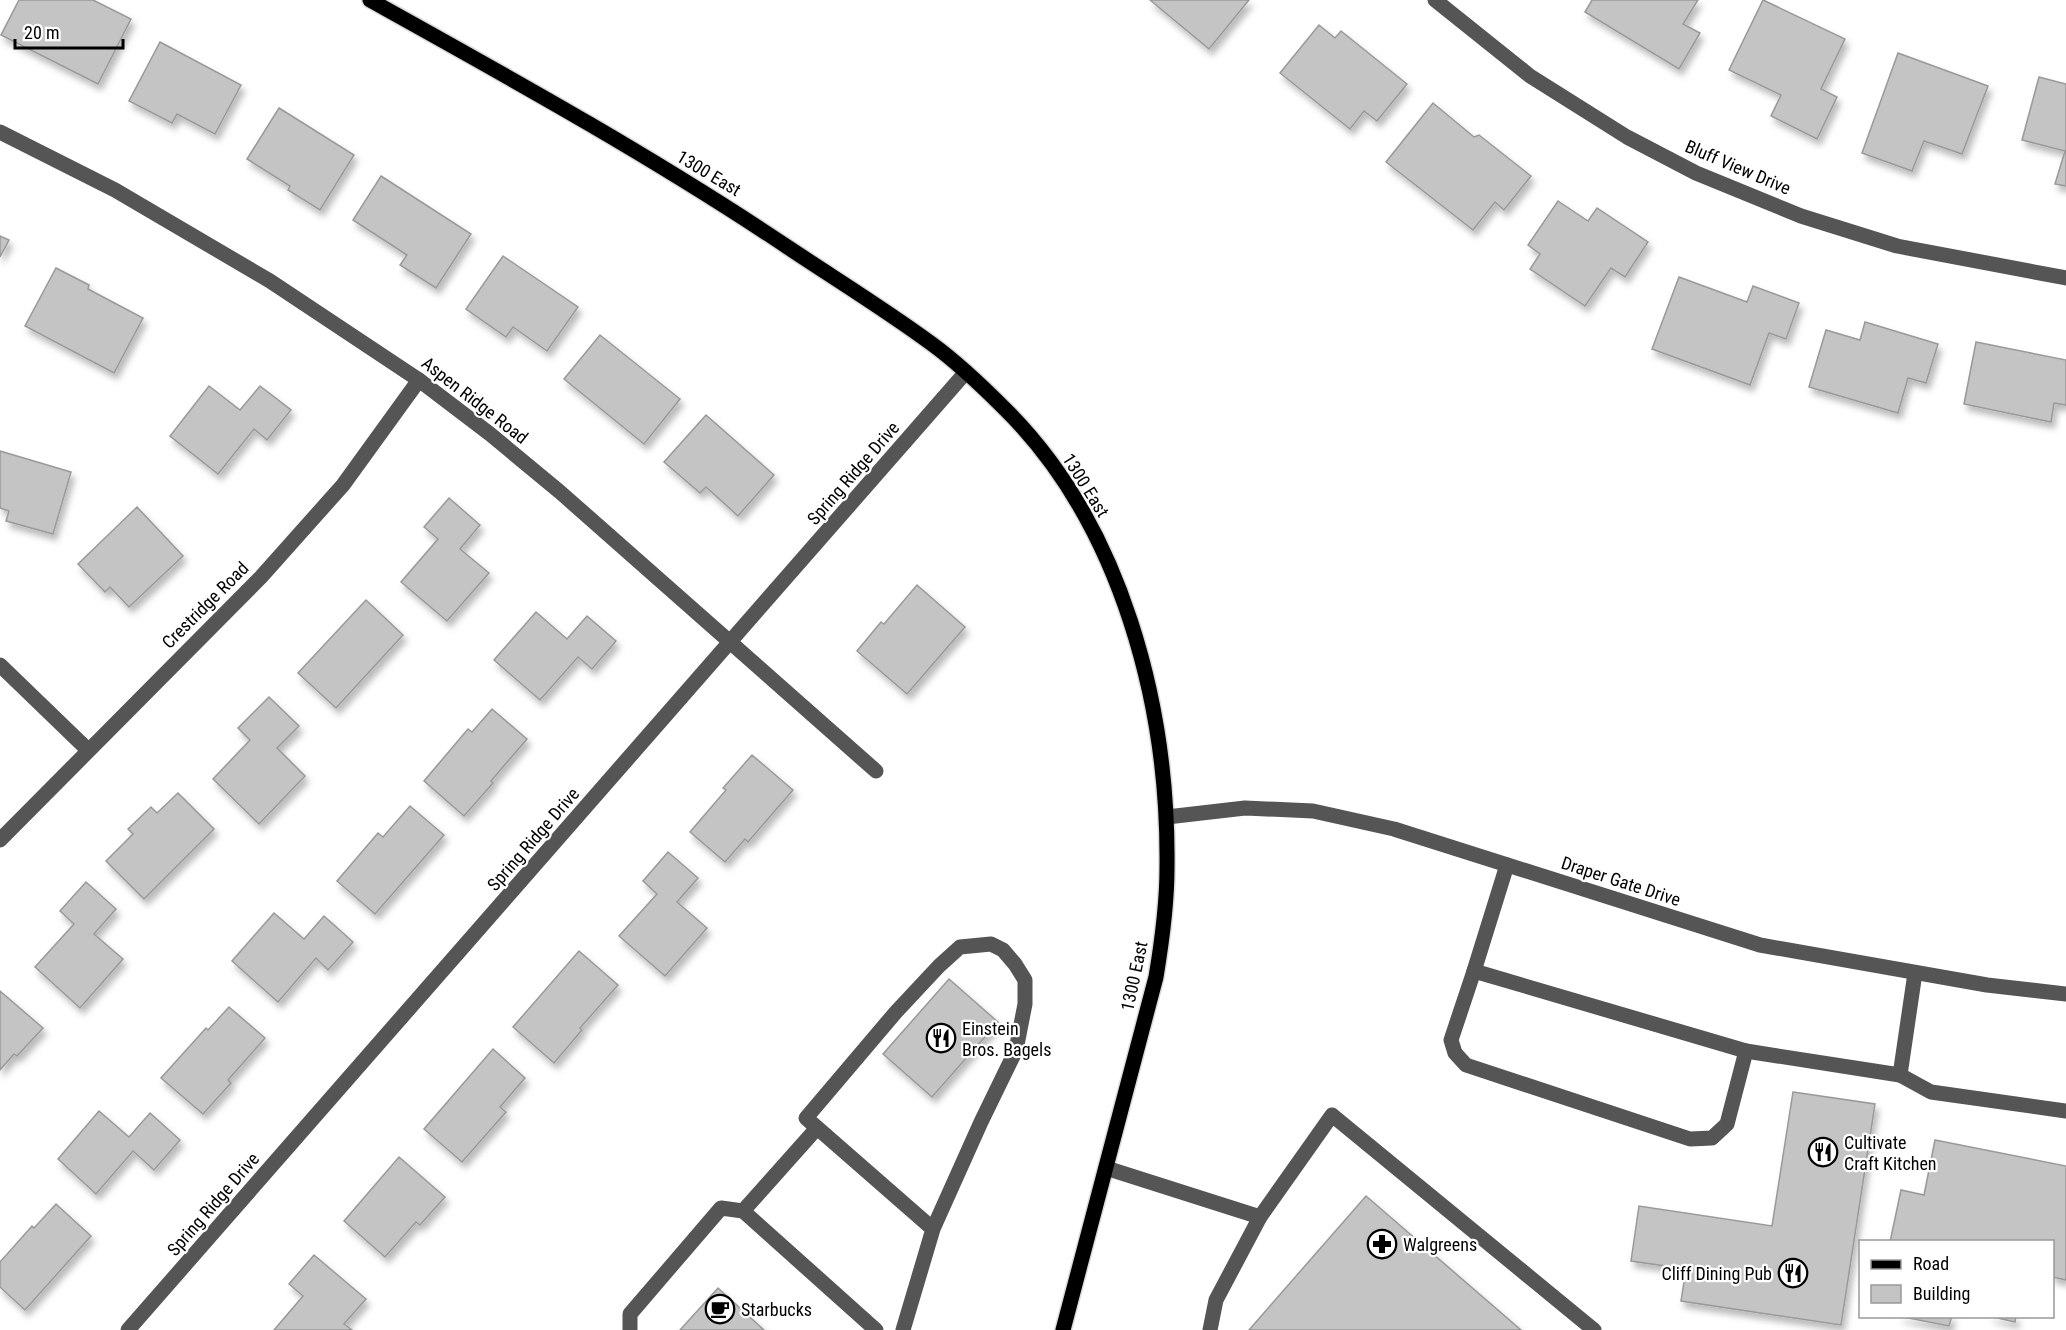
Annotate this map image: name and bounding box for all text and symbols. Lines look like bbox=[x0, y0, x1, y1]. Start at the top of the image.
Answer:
scale bar bbox=[15, 12, 123, 50]
text: 20 m bbox=[24, 22, 59, 43]
street label: Bluff View Drive bbox=[1682, 135, 1794, 199]
street label: 1300 East bbox=[673, 146, 745, 200]
street label: Aspen Ridge Road bbox=[418, 352, 532, 448]
street label: Spring Ridge Drive bbox=[803, 417, 903, 529]
street label: 1300 East bbox=[1058, 449, 1114, 521]
street label: Crestridge Road bbox=[157, 557, 253, 653]
street label: Spring Ridge Drive bbox=[483, 783, 583, 895]
street label: Draper Gate Drive bbox=[1559, 852, 1683, 910]
street label: 1300 East bbox=[1116, 939, 1152, 1013]
place label: Einstein Bros. Bagels bbox=[962, 1018, 1051, 1060]
restaurant icon: Einstein Bros. Bagels bbox=[925, 1022, 957, 1054]
place label: Cultivate Craft Kitchen bbox=[1844, 1132, 1937, 1174]
restaurant icon: Cultivate Craft Kitchen bbox=[1807, 1136, 1839, 1168]
street label: Spring Ridge Drive bbox=[163, 1148, 263, 1260]
pharmacy icon: Walgreens bbox=[1366, 1228, 1398, 1260]
place label: Walgreens bbox=[1403, 1234, 1477, 1255]
legend bbox=[1859, 1240, 2054, 1318]
text: Road bbox=[1913, 1253, 1949, 1274]
restaurant icon: Cliff Dining Pub bbox=[1777, 1257, 1809, 1289]
place label: Cliff Dining Pub bbox=[1661, 1263, 1772, 1284]
text: Building bbox=[1913, 1283, 1970, 1304]
cafe icon: Starbucks bbox=[704, 1293, 736, 1325]
place label: Starbucks bbox=[741, 1299, 812, 1320]

